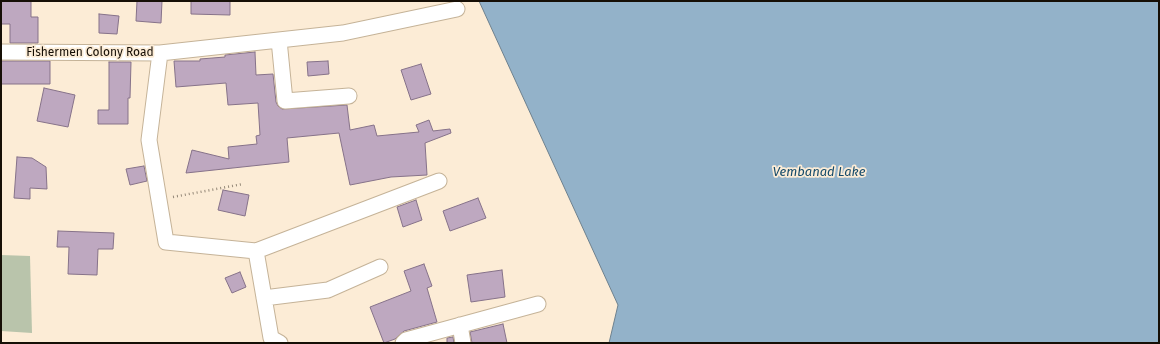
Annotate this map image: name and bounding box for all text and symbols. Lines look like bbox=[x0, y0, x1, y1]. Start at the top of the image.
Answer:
street label: Fishermen Colony Road bbox=[26, 46, 154, 60]
water label: Vembanad Lake bbox=[773, 164, 865, 180]

